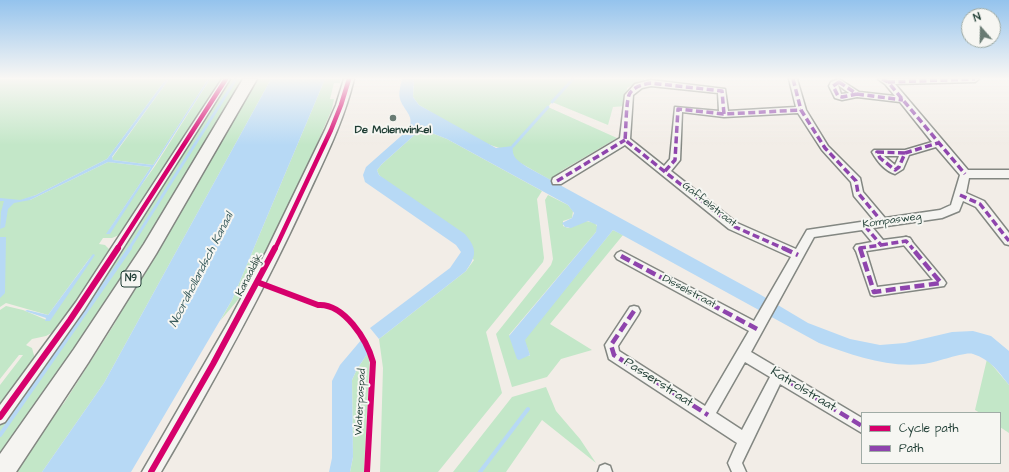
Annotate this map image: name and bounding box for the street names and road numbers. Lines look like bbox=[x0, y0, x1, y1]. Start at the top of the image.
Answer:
street label: Gaffelstraat bbox=[679, 180, 739, 230]
street label: Kompasweg bbox=[862, 210, 922, 232]
street label: Kanaaldijk bbox=[234, 251, 266, 299]
road number: N9 bbox=[121, 271, 141, 287]
street label: Disselstraat bbox=[660, 272, 718, 312]
street label: Passerstraat bbox=[620, 355, 696, 411]
street label: Katrolstraat bbox=[767, 364, 839, 416]
street label: Waterpaspad bbox=[353, 368, 369, 436]

